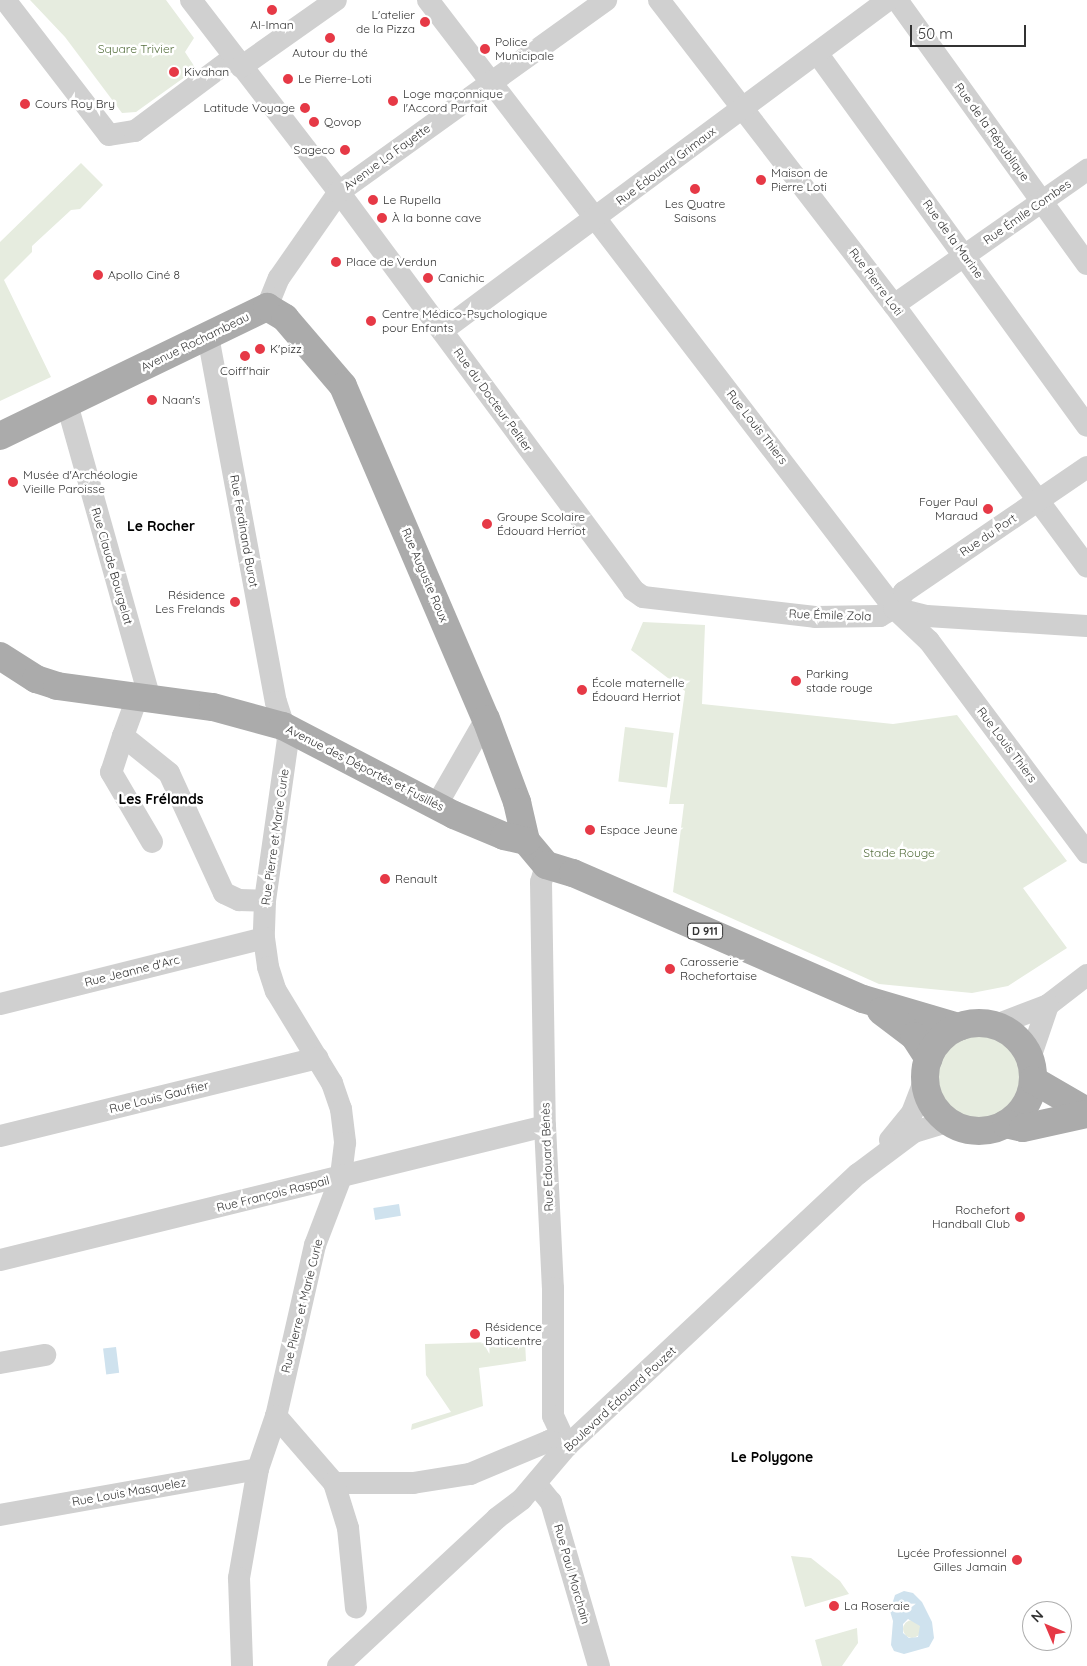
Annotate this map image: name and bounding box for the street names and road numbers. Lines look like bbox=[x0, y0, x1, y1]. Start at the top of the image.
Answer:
street label: Rue de la République bbox=[952, 80, 1032, 184]
street label: Avenue La Fayette bbox=[341, 121, 433, 193]
street label: Rue Édouard Grimaux bbox=[613, 124, 719, 208]
street label: Rue Émile Combes bbox=[980, 176, 1074, 248]
street label: Rue de la Marine bbox=[920, 197, 986, 281]
street label: Rue Pierre Loti bbox=[846, 245, 906, 319]
street label: Avenue Rochambeau bbox=[138, 309, 252, 375]
street label: Rue du Docteur Peltier bbox=[451, 345, 535, 455]
street label: Rue Louis Thiers bbox=[723, 387, 791, 467]
street label: Rue Ferdinand Burot bbox=[227, 473, 261, 589]
street label: Rue Claude Bourgelat bbox=[88, 506, 136, 626]
street label: Rue du Port bbox=[957, 511, 1019, 559]
street label: Rue Auguste Roux bbox=[399, 526, 451, 624]
street label: Rue Émile Zola bbox=[788, 606, 872, 624]
street label: Rue Louis Thiers bbox=[974, 705, 1040, 785]
street label: Avenue des Déportés et Fusillés bbox=[284, 722, 446, 814]
street label: Rue Pierre et Marie Curie bbox=[258, 768, 292, 906]
road number: D 911 bbox=[686, 922, 724, 939]
street label: Rue Jeanne d'Arc bbox=[83, 952, 181, 990]
street label: Rue Louis Gauffier bbox=[108, 1078, 210, 1116]
street label: Rue Edouard Bénès bbox=[538, 1102, 556, 1212]
street label: Rue François Raspail bbox=[215, 1173, 331, 1215]
street label: Rue Pierre et Marie Curie bbox=[278, 1238, 326, 1374]
street label: Boulevard Édouard Pouzet bbox=[561, 1343, 679, 1455]
street label: Rue Louis Masquelez bbox=[71, 1475, 187, 1509]
street label: Rue Paul Morchain bbox=[551, 1522, 593, 1626]

